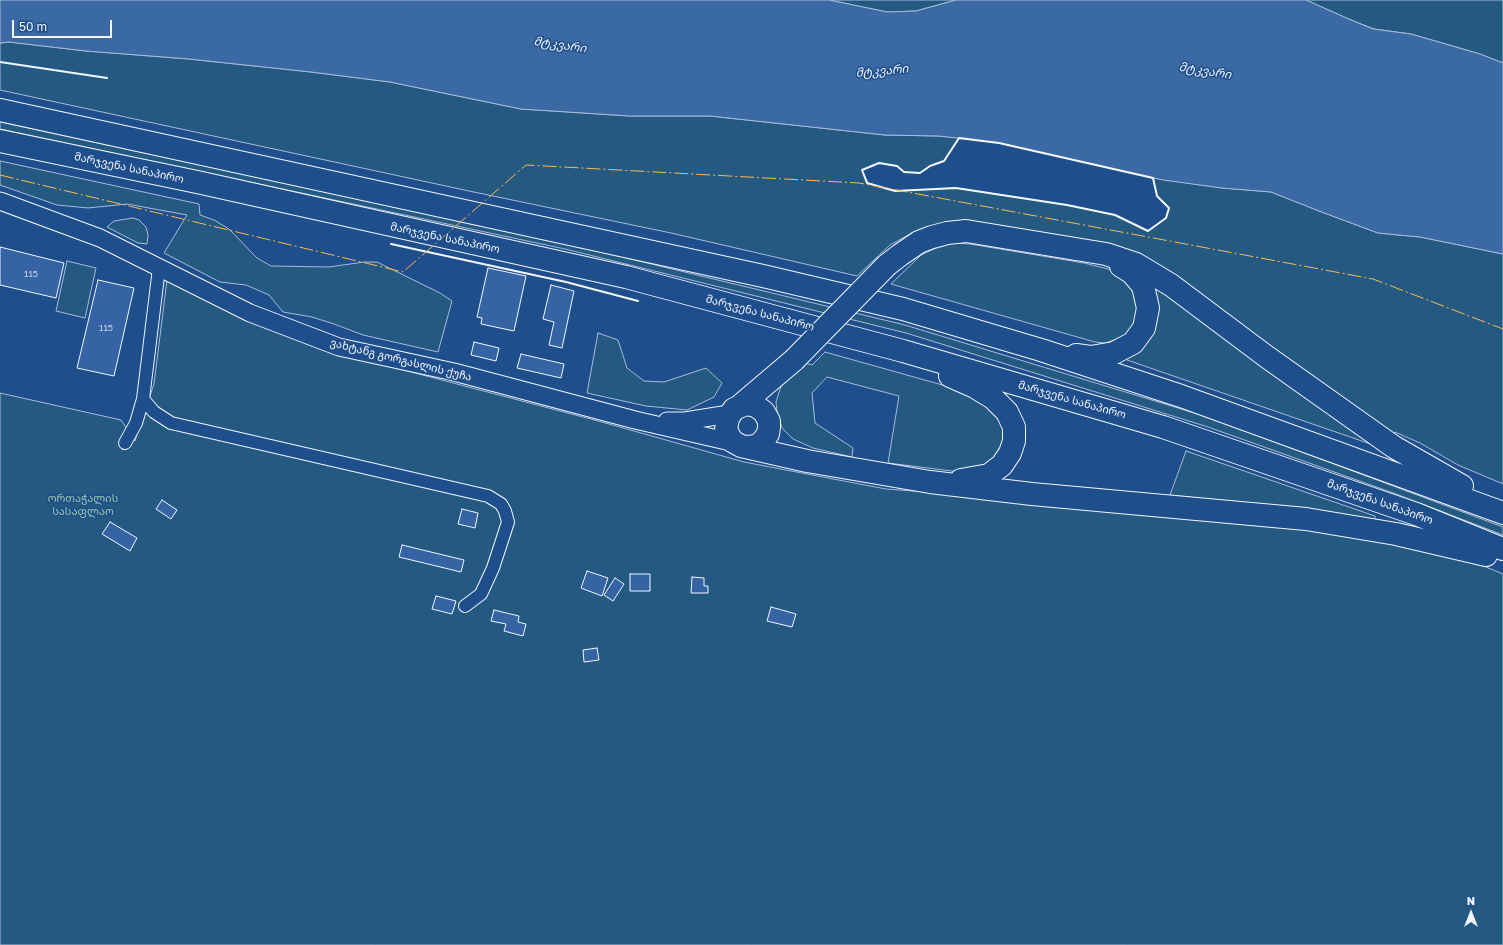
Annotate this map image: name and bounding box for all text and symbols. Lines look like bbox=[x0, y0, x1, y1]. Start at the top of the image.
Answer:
scale bar bbox=[14, 12, 114, 38]
text: 50 m bbox=[19, 19, 47, 34]
water label: მტკვარი bbox=[533, 34, 587, 56]
water label: მტკვარი bbox=[1178, 60, 1232, 82]
water label: მტკვარი bbox=[855, 62, 909, 80]
street label: მარჯვენა სანაპირო bbox=[73, 150, 185, 186]
street label: მარჯვენა სანაპირო bbox=[389, 220, 501, 256]
house number: 115 bbox=[24, 269, 38, 279]
street label: მარჯვენა სანაპირო bbox=[704, 292, 816, 334]
house number: 115 bbox=[99, 323, 113, 333]
street label: ვახტანგ გორგასლის ქუჩა bbox=[329, 336, 473, 384]
street label: მარჯვენა სანაპირო bbox=[1017, 378, 1127, 422]
street label: მარჯვენა სანაპირო bbox=[1325, 477, 1435, 527]
park label: ორთაჭალის სასაფლაო bbox=[48, 492, 118, 518]
north arrow bbox=[1451, 893, 1491, 933]
text: N bbox=[1467, 894, 1475, 907]

